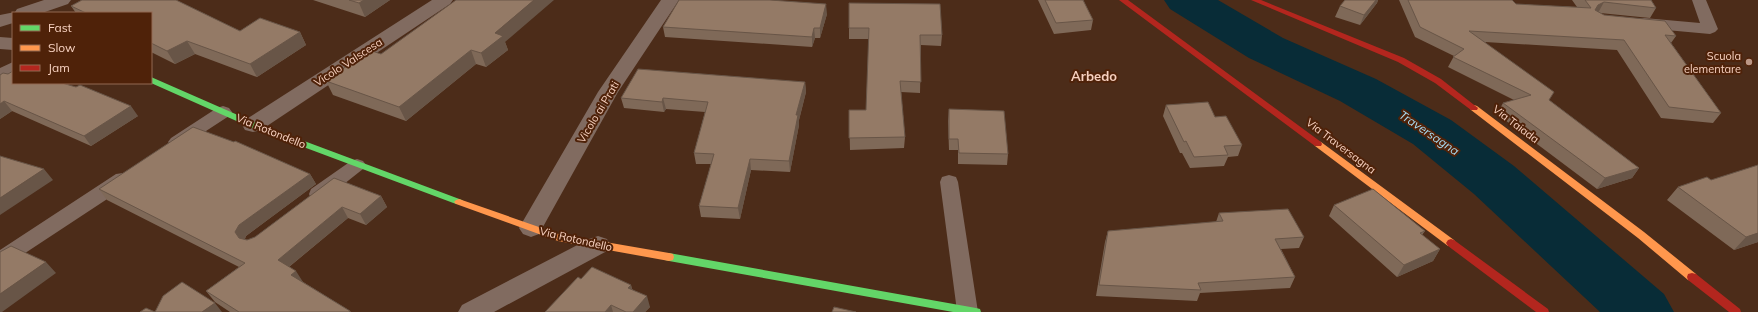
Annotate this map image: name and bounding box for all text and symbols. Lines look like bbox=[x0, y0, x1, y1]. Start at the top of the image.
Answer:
legend bbox=[12, 12, 152, 84]
text: Fast bbox=[48, 20, 72, 35]
street label: Vicolo Valscesa bbox=[311, 35, 385, 89]
text: Slow bbox=[48, 40, 76, 55]
place label: Scuola elementare bbox=[1684, 49, 1741, 76]
marker: Scuola elementare bbox=[1744, 57, 1754, 67]
text: Jam bbox=[48, 60, 70, 75]
district label: Arbedo bbox=[1071, 68, 1117, 84]
street label: Vicolo ai Prati bbox=[574, 78, 622, 146]
street label: Via Taiada bbox=[1490, 102, 1542, 146]
water label: Traversagna bbox=[1396, 107, 1462, 158]
street label: Via Rotondello bbox=[234, 111, 308, 151]
street label: Via Traversagna bbox=[1303, 115, 1379, 177]
street label: Via Rotondello bbox=[538, 224, 614, 254]

